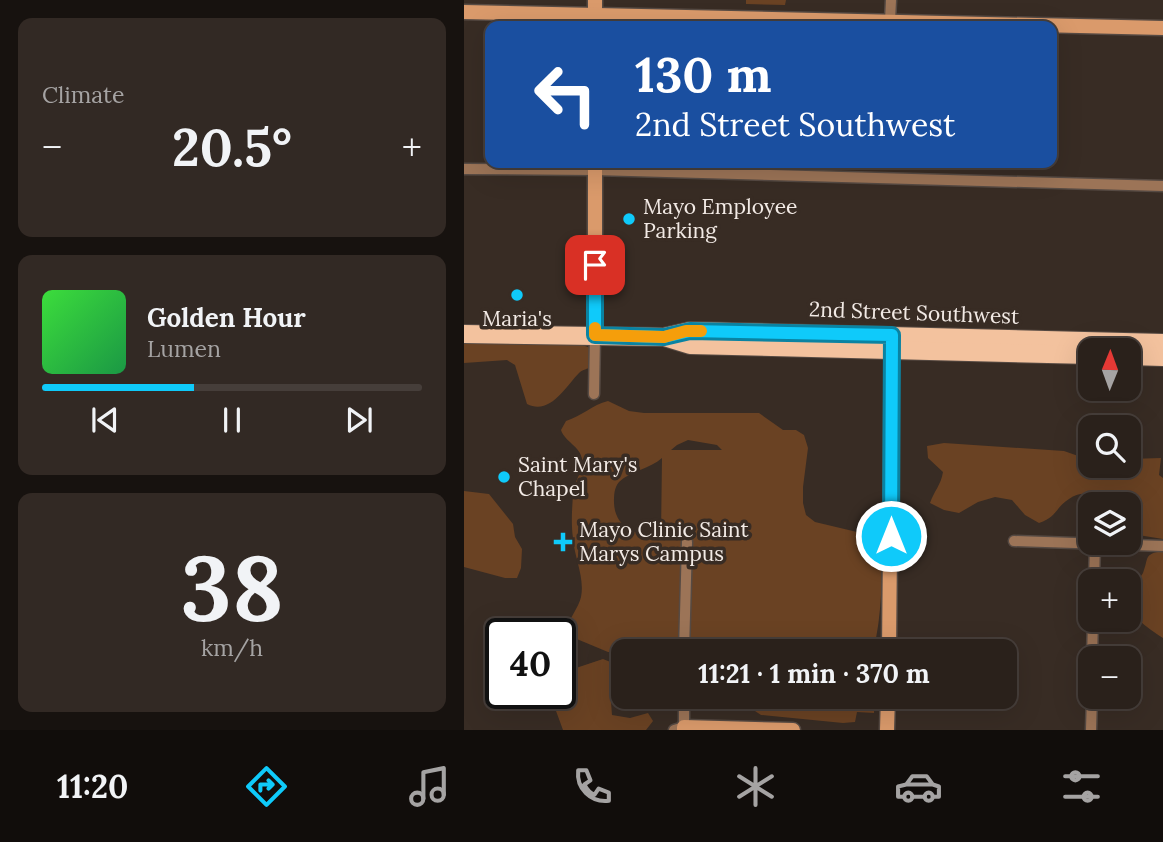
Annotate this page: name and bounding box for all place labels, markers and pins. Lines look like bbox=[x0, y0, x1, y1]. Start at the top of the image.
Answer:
place label: Mayo Employee Parking bbox=[643, 193, 797, 244]
marker: Mayo Employee Parking bbox=[621, 211, 637, 227]
pin bbox=[565, 235, 625, 295]
marker: Maria's bbox=[509, 287, 525, 303]
place label: Maria's bbox=[482, 305, 552, 332]
place label: Saint Mary's Chapel bbox=[518, 451, 638, 502]
marker: Saint Mary's Chapel bbox=[496, 469, 512, 485]
place label: Mayo Clinic Saint Marys Campus bbox=[579, 516, 749, 567]
marker: Mayo Clinic Saint Marys Campus bbox=[553, 532, 573, 552]

